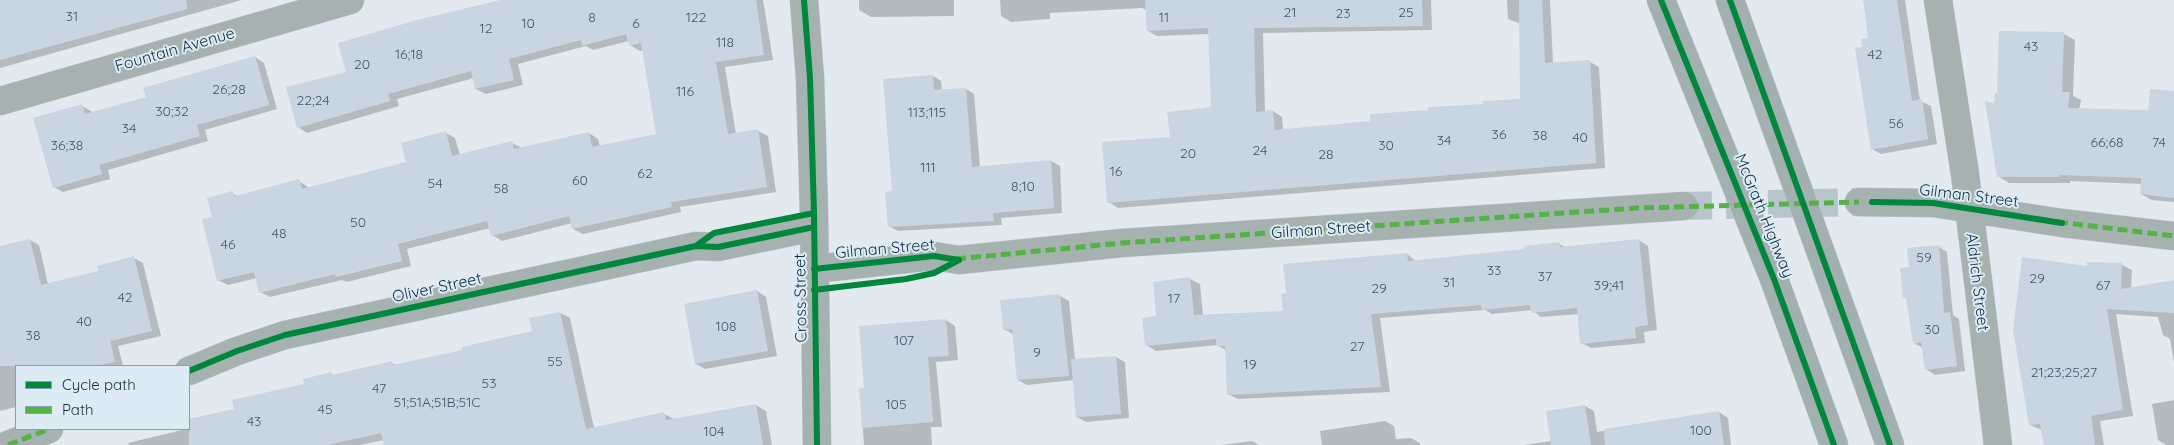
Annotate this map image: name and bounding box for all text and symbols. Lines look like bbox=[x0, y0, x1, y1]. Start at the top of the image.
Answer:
house number: 21 bbox=[1284, 5, 1296, 21]
house number: 25 bbox=[1398, 5, 1414, 21]
house number: 23 bbox=[1335, 6, 1351, 22]
house number: 31 bbox=[66, 9, 78, 25]
house number: 8 bbox=[588, 10, 596, 26]
house number: 122 bbox=[686, 10, 706, 26]
house number: 11 bbox=[1159, 10, 1169, 26]
house number: 10 bbox=[521, 16, 535, 32]
house number: 6 bbox=[632, 16, 640, 32]
house number: 12 bbox=[480, 21, 492, 37]
street label: Fountain Avenue bbox=[113, 24, 237, 76]
house number: 118 bbox=[716, 35, 734, 51]
house number: 43 bbox=[2024, 39, 2038, 55]
house number: 16;18 bbox=[395, 47, 423, 63]
house number: 42 bbox=[1867, 47, 1883, 63]
house number: 20 bbox=[354, 57, 370, 73]
house number: 26;28 bbox=[212, 82, 246, 98]
house number: 116 bbox=[676, 84, 694, 100]
house number: 22;24 bbox=[296, 93, 330, 109]
house number: 30;32 bbox=[155, 104, 189, 120]
house number: 113;115 bbox=[908, 105, 946, 121]
house number: 56 bbox=[1888, 116, 1904, 132]
house number: 34 bbox=[122, 121, 136, 137]
house number: 36 bbox=[1492, 127, 1506, 143]
house number: 38 bbox=[1533, 128, 1547, 144]
house number: 40 bbox=[1572, 130, 1588, 146]
house number: 34 bbox=[1437, 133, 1451, 149]
house number: 66;68 bbox=[2091, 135, 2123, 151]
house number: 74 bbox=[2152, 135, 2166, 151]
house number: 36;38 bbox=[51, 138, 83, 154]
house number: 30 bbox=[1378, 138, 1394, 154]
house number: 24 bbox=[1253, 143, 1267, 159]
house number: 20 bbox=[1180, 146, 1196, 162]
house number: 28 bbox=[1318, 147, 1334, 163]
street label: McGrath Highway bbox=[1730, 151, 1798, 281]
house number: 111 bbox=[920, 160, 936, 176]
house number: 16 bbox=[1110, 164, 1122, 180]
house number: 62 bbox=[637, 166, 653, 182]
house number: 60 bbox=[572, 173, 588, 189]
house number: 54 bbox=[427, 176, 443, 192]
house number: 8;10 bbox=[1011, 179, 1035, 195]
street label: Gilman Street bbox=[1918, 180, 2020, 212]
house number: 58 bbox=[493, 181, 509, 197]
house number: 50 bbox=[350, 215, 366, 231]
street label: Gilman Street bbox=[1271, 217, 1371, 243]
house number: 48 bbox=[272, 226, 286, 242]
street label: Aldrich Street bbox=[1961, 232, 1993, 332]
street label: Gilman Street bbox=[834, 235, 936, 263]
house number: 46 bbox=[221, 237, 235, 253]
house number: 59 bbox=[1916, 250, 1932, 266]
street label: Cross Street bbox=[791, 253, 811, 343]
house number: 33 bbox=[1487, 263, 1501, 279]
street label: Oliver Street bbox=[390, 269, 484, 307]
house number: 37 bbox=[1538, 269, 1552, 285]
house number: 29 bbox=[2029, 271, 2045, 287]
house number: 31 bbox=[1443, 275, 1455, 291]
house number: 39;41 bbox=[1594, 278, 1624, 294]
house number: 67 bbox=[2096, 278, 2110, 294]
house number: 29 bbox=[1371, 281, 1387, 297]
house number: 42 bbox=[117, 290, 133, 306]
house number: 17 bbox=[1168, 291, 1180, 307]
house number: 40 bbox=[76, 314, 92, 330]
house number: 108 bbox=[715, 319, 737, 335]
house number: 30 bbox=[1924, 322, 1940, 338]
house number: 38 bbox=[26, 328, 40, 344]
house number: 107 bbox=[894, 333, 914, 349]
house number: 27 bbox=[1350, 339, 1364, 355]
house number: 9 bbox=[1033, 345, 1041, 361]
house number: 55 bbox=[547, 354, 563, 370]
house number: 19 bbox=[1244, 357, 1256, 373]
legend bbox=[15, 365, 190, 430]
house number: 21;23;25;27 bbox=[2031, 365, 2097, 381]
text: Cycle path bbox=[62, 375, 136, 394]
house number: 53 bbox=[482, 376, 496, 392]
house number: 47 bbox=[372, 381, 386, 397]
house number: 51;51A;51B;51C bbox=[394, 395, 480, 411]
house number: 105 bbox=[885, 397, 907, 413]
text: Path bbox=[62, 400, 94, 419]
house number: 45 bbox=[317, 402, 333, 418]
house number: 43 bbox=[247, 414, 261, 430]
house number: 100 bbox=[1690, 423, 1712, 439]
house number: 104 bbox=[704, 424, 724, 440]

